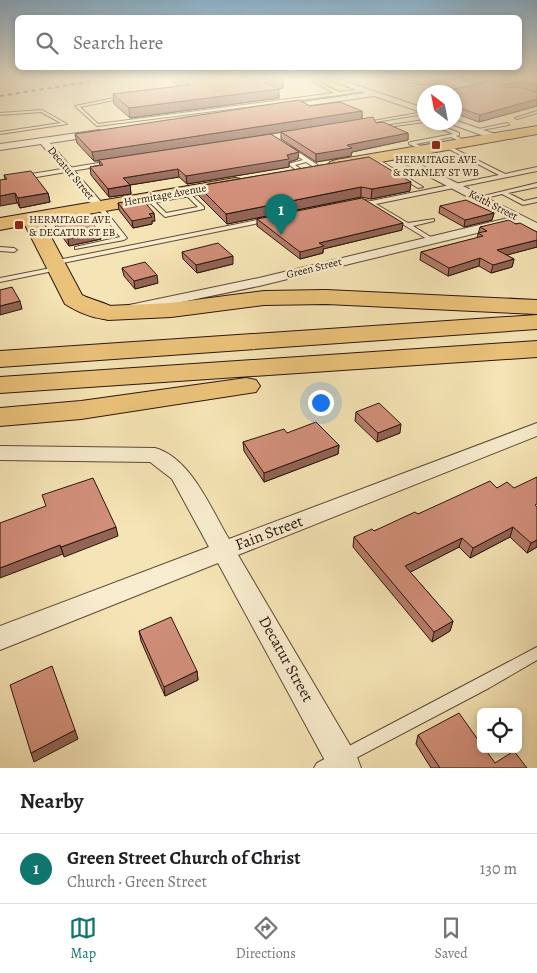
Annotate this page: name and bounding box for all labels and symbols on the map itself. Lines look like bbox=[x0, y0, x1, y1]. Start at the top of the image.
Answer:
north arrow bbox=[417, 85, 462, 130]
marker: HERMITAGE AVE & STANLEY ST WB bbox=[430, 139, 442, 151]
street label: Decatur Street bbox=[44, 143, 98, 203]
place label: HERMITAGE AVE & STANLEY ST WB bbox=[393, 152, 479, 180]
street label: Hermitage Avenue bbox=[123, 180, 208, 210]
street label: Keith Street bbox=[466, 186, 520, 224]
pin: 1 bbox=[265, 194, 297, 235]
place label: HERMITAGE AVE & DECATUR ST EB bbox=[29, 212, 115, 240]
marker: HERMITAGE AVE & DECATUR ST EB bbox=[13, 219, 25, 231]
street label: Green Street bbox=[285, 254, 343, 282]
your location bbox=[308, 390, 334, 416]
street label: Fain Street bbox=[232, 510, 306, 556]
street label: Decatur Street bbox=[253, 612, 319, 706]

